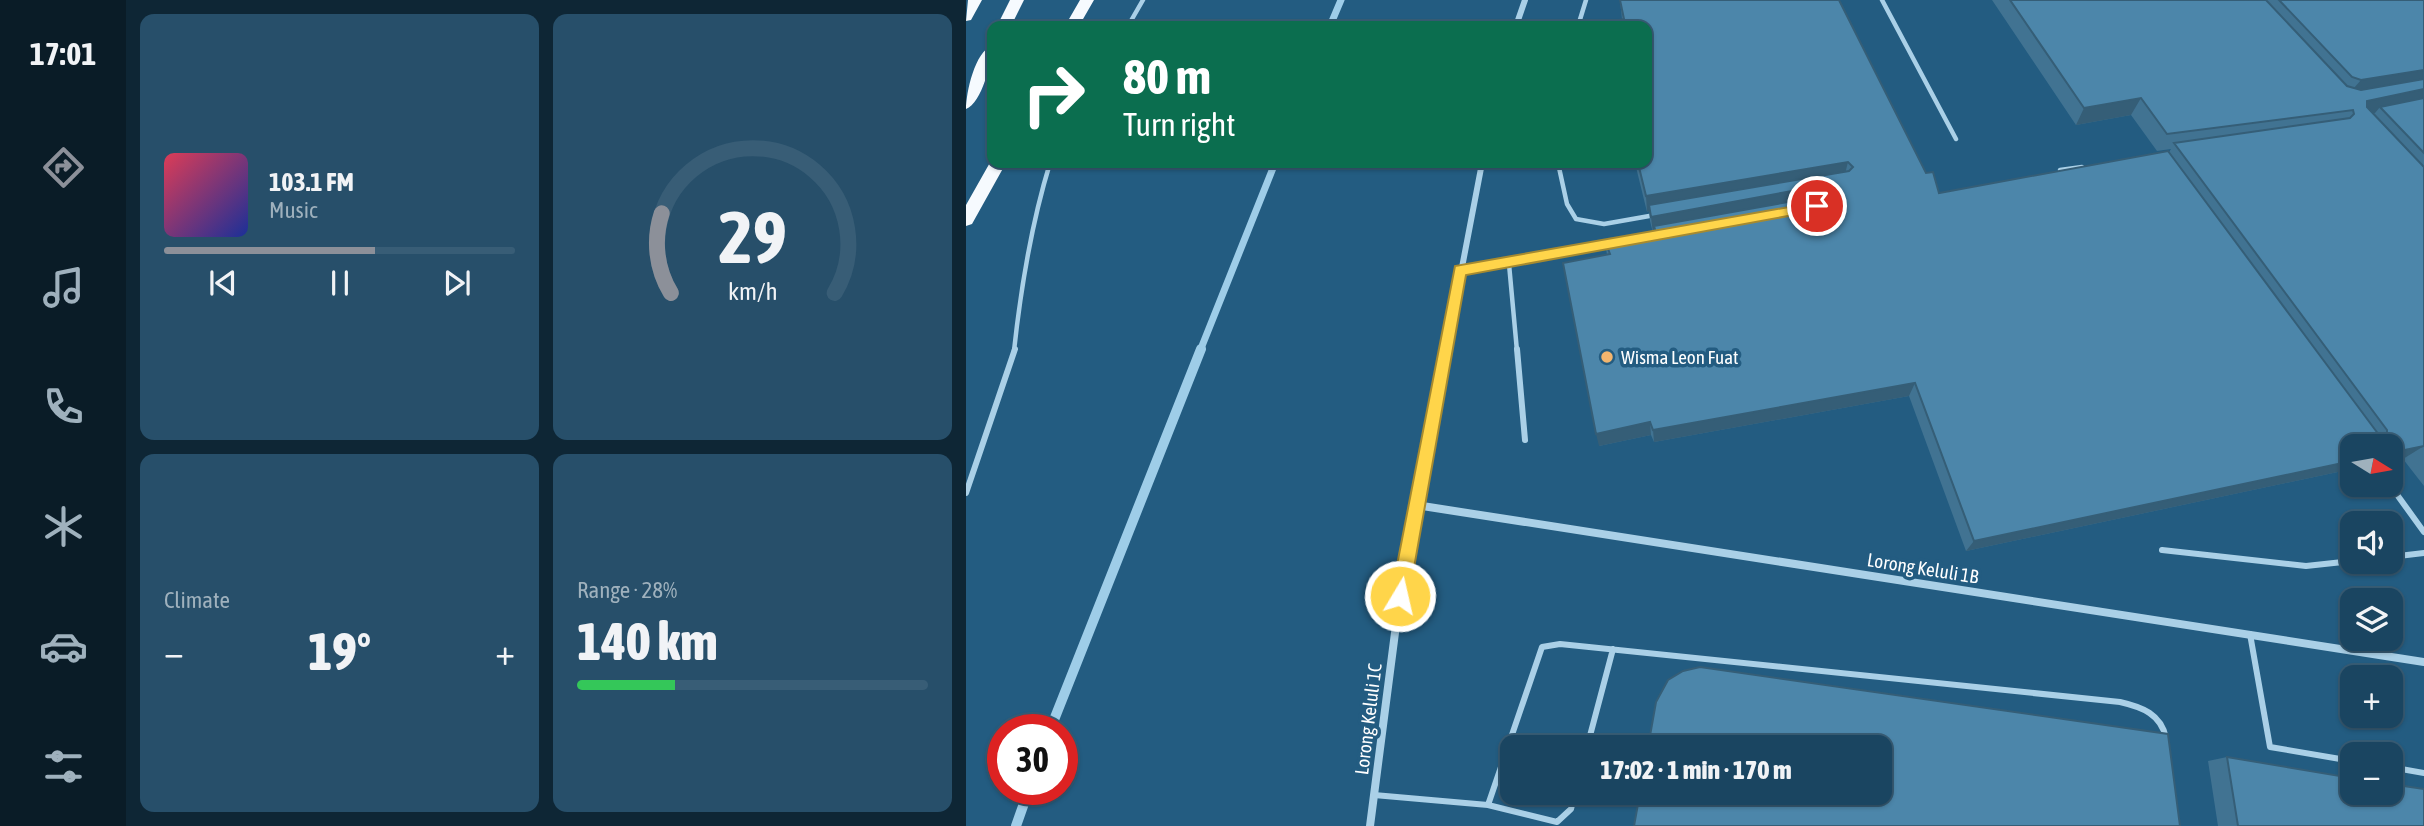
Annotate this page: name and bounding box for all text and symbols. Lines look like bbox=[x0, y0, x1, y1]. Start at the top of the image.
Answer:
text: 17:01 bbox=[30, 35, 96, 72]
text: 80 m bbox=[1123, 48, 1211, 104]
icon: right bbox=[1008, 49, 1099, 140]
text: Turn right bbox=[1123, 106, 1236, 143]
icon: directions bbox=[39, 143, 88, 192]
text: 103.1 FM bbox=[269, 167, 354, 197]
pin bbox=[1787, 176, 1847, 236]
icon: arrive bbox=[1798, 187, 1836, 225]
text: 29 bbox=[718, 196, 787, 279]
text: Music bbox=[269, 197, 317, 223]
icon: music bbox=[39, 263, 88, 312]
icon: previous bbox=[204, 264, 242, 302]
icon: pause bbox=[321, 264, 359, 302]
icon: next bbox=[438, 264, 476, 302]
text: km/h bbox=[728, 277, 777, 305]
place label: Wisma Leon Fuat bbox=[1621, 346, 1739, 368]
marker: Wisma Leon Fuat bbox=[1599, 349, 1615, 365]
icon: phone bbox=[39, 382, 88, 431]
north arrow bbox=[2340, 434, 2403, 497]
map controls bbox=[2340, 434, 2403, 805]
icon: climate bbox=[39, 502, 88, 551]
button: sound bbox=[2340, 511, 2403, 574]
street label: Lorong Keluli 1B bbox=[1866, 548, 1980, 588]
position arrow bbox=[1363, 559, 1437, 633]
text: Range · 28% bbox=[577, 577, 677, 603]
text: Climate bbox=[164, 587, 230, 613]
button: layers bbox=[2340, 588, 2403, 651]
text: 140 km bbox=[577, 611, 718, 671]
text: 19° bbox=[308, 621, 371, 681]
icon: car bbox=[39, 622, 88, 671]
text: − bbox=[164, 630, 184, 673]
text: + bbox=[495, 630, 515, 673]
street label: Lorong Keluli 1C bbox=[1350, 662, 1386, 776]
button: + bbox=[2340, 665, 2403, 728]
speed limit sign: 30 bbox=[987, 714, 1078, 805]
icon: filters bbox=[39, 742, 88, 791]
button: − bbox=[2340, 742, 2403, 805]
text: 17:02 · 1 min · 170 m bbox=[1600, 755, 1792, 785]

